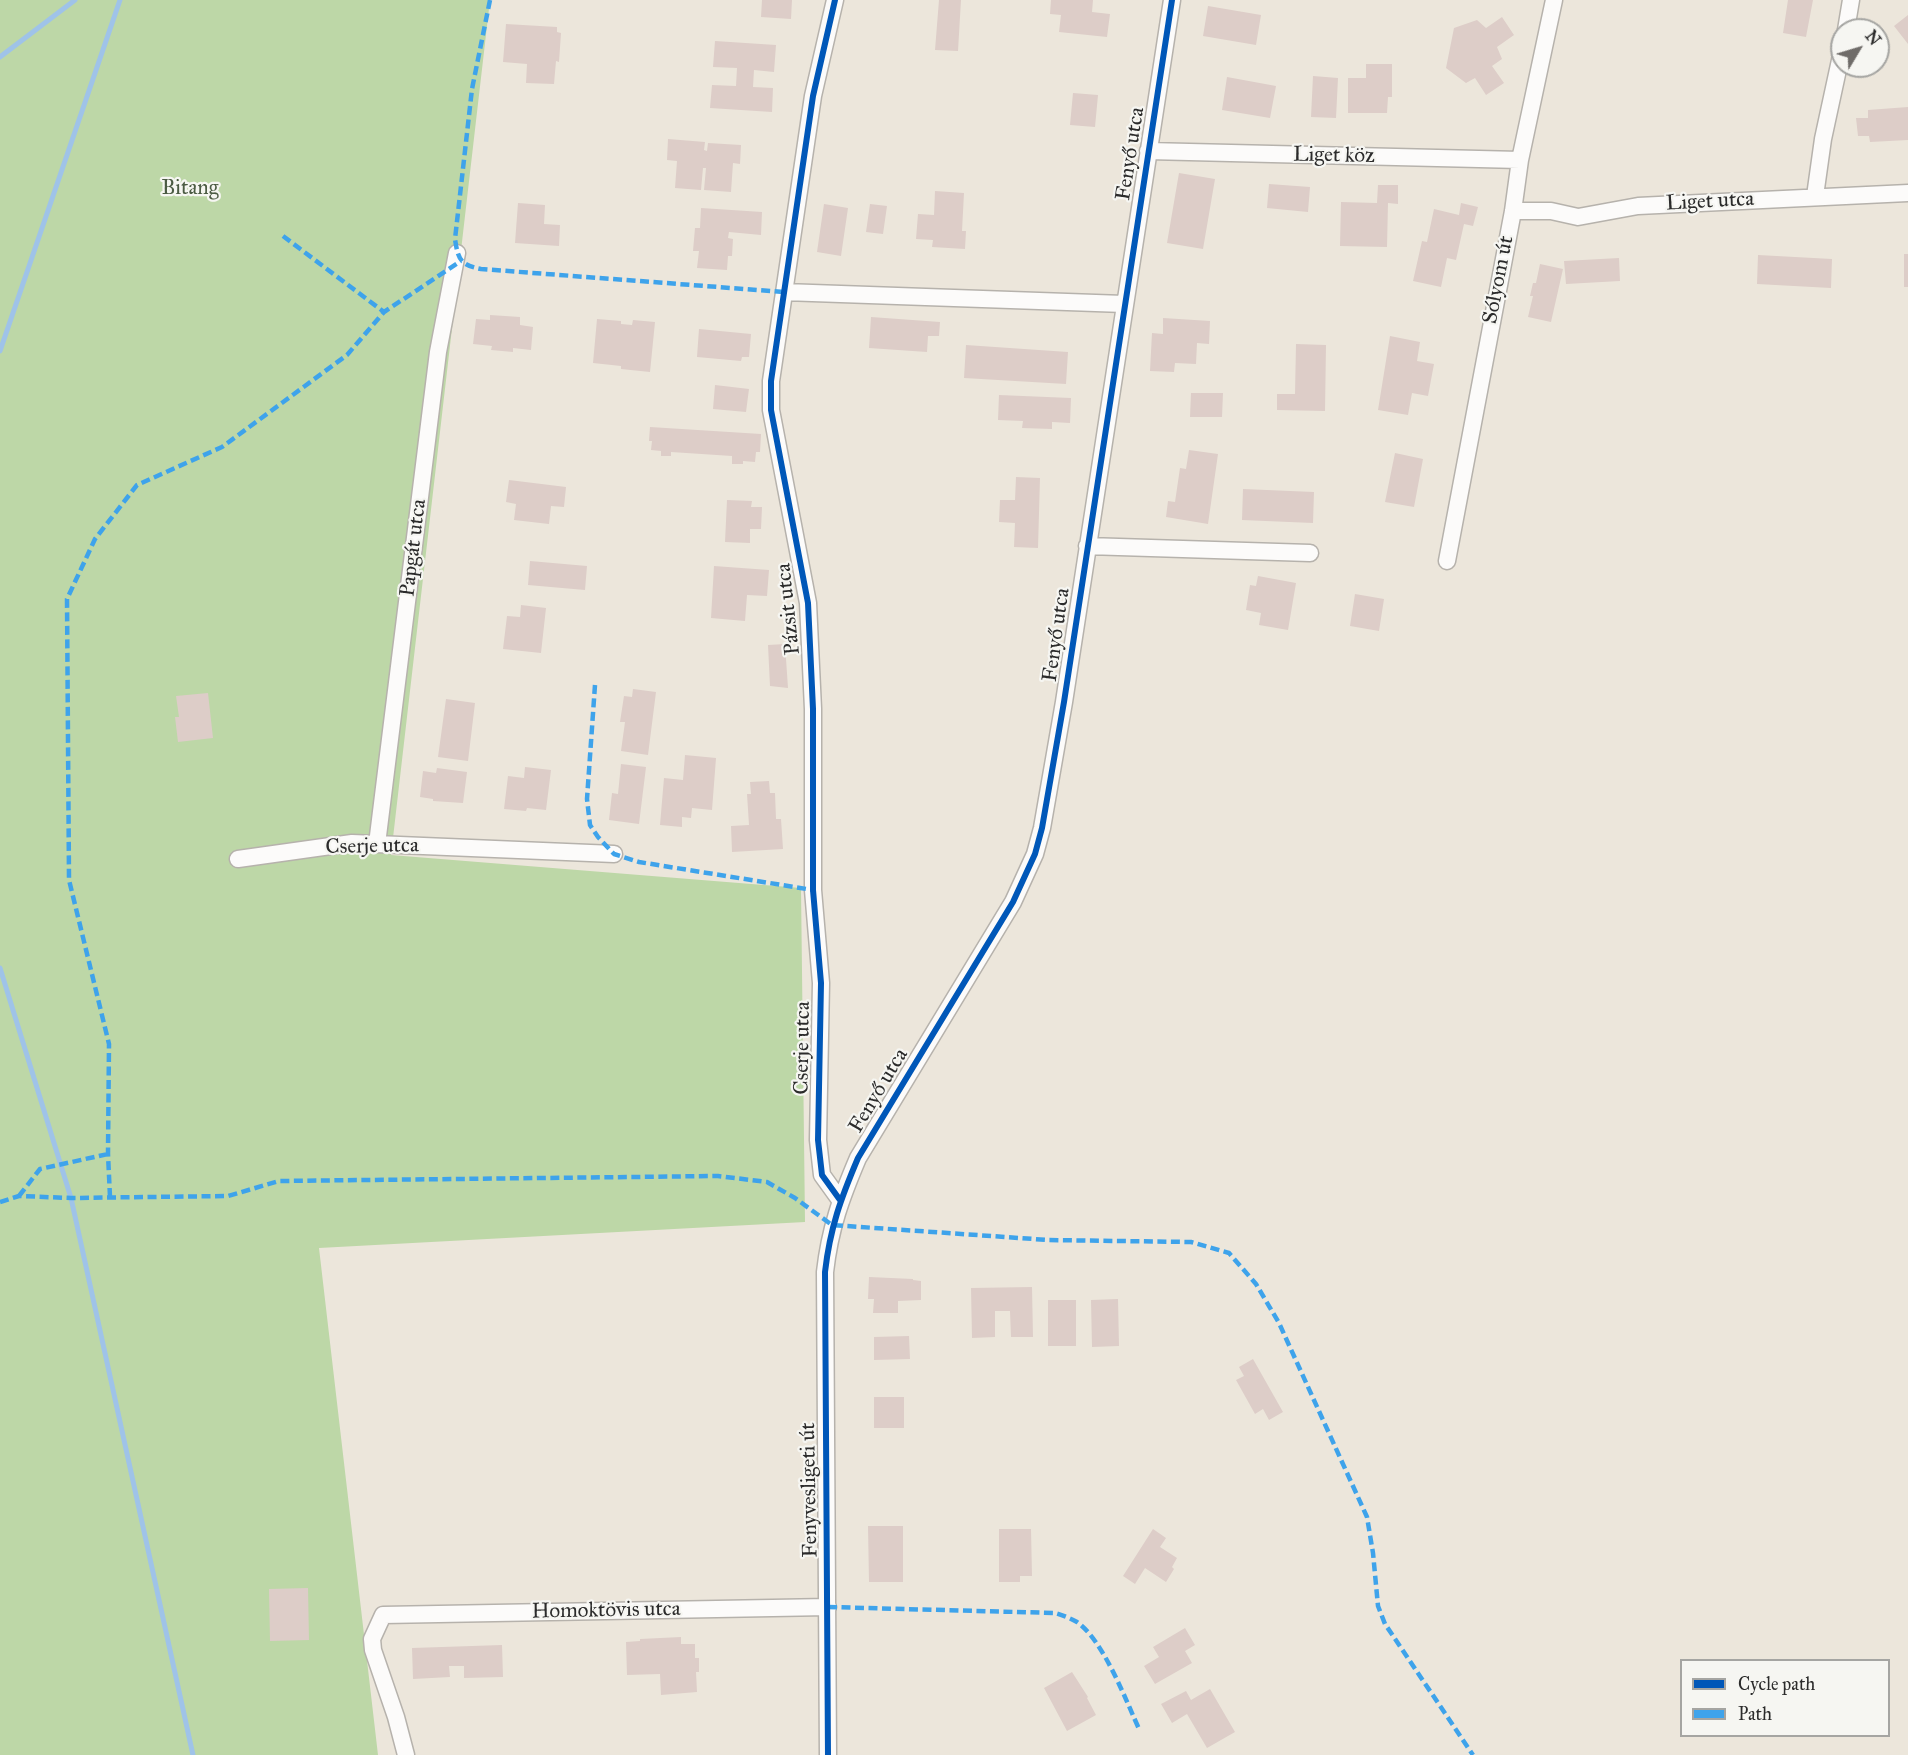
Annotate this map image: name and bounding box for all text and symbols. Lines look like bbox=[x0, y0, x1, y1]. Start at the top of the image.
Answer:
north arrow bbox=[1830, 18, 1890, 78]
text: N bbox=[1861, 27, 1885, 49]
street label: Fenyő utca bbox=[1111, 105, 1151, 203]
street label: Liget köz bbox=[1293, 143, 1375, 169]
park label: Bitang bbox=[162, 176, 218, 202]
street label: Liget utca bbox=[1665, 187, 1755, 217]
street label: Sólyom út bbox=[1478, 234, 1520, 326]
street label: Papgát utca bbox=[396, 498, 432, 598]
street label: Pázsit utca bbox=[772, 562, 806, 656]
street label: Fenyő utca bbox=[1038, 587, 1076, 683]
street label: Cserje utca bbox=[325, 834, 419, 860]
street label: Cserje utca bbox=[790, 1001, 816, 1095]
street label: Fenyő utca bbox=[844, 1044, 914, 1138]
street label: Fenyvesligeti út bbox=[796, 1422, 824, 1558]
street label: Homoktövis utca bbox=[531, 1597, 681, 1625]
legend bbox=[1680, 1659, 1890, 1737]
text: Cycle path bbox=[1738, 1673, 1815, 1695]
text: Path bbox=[1738, 1703, 1772, 1725]

